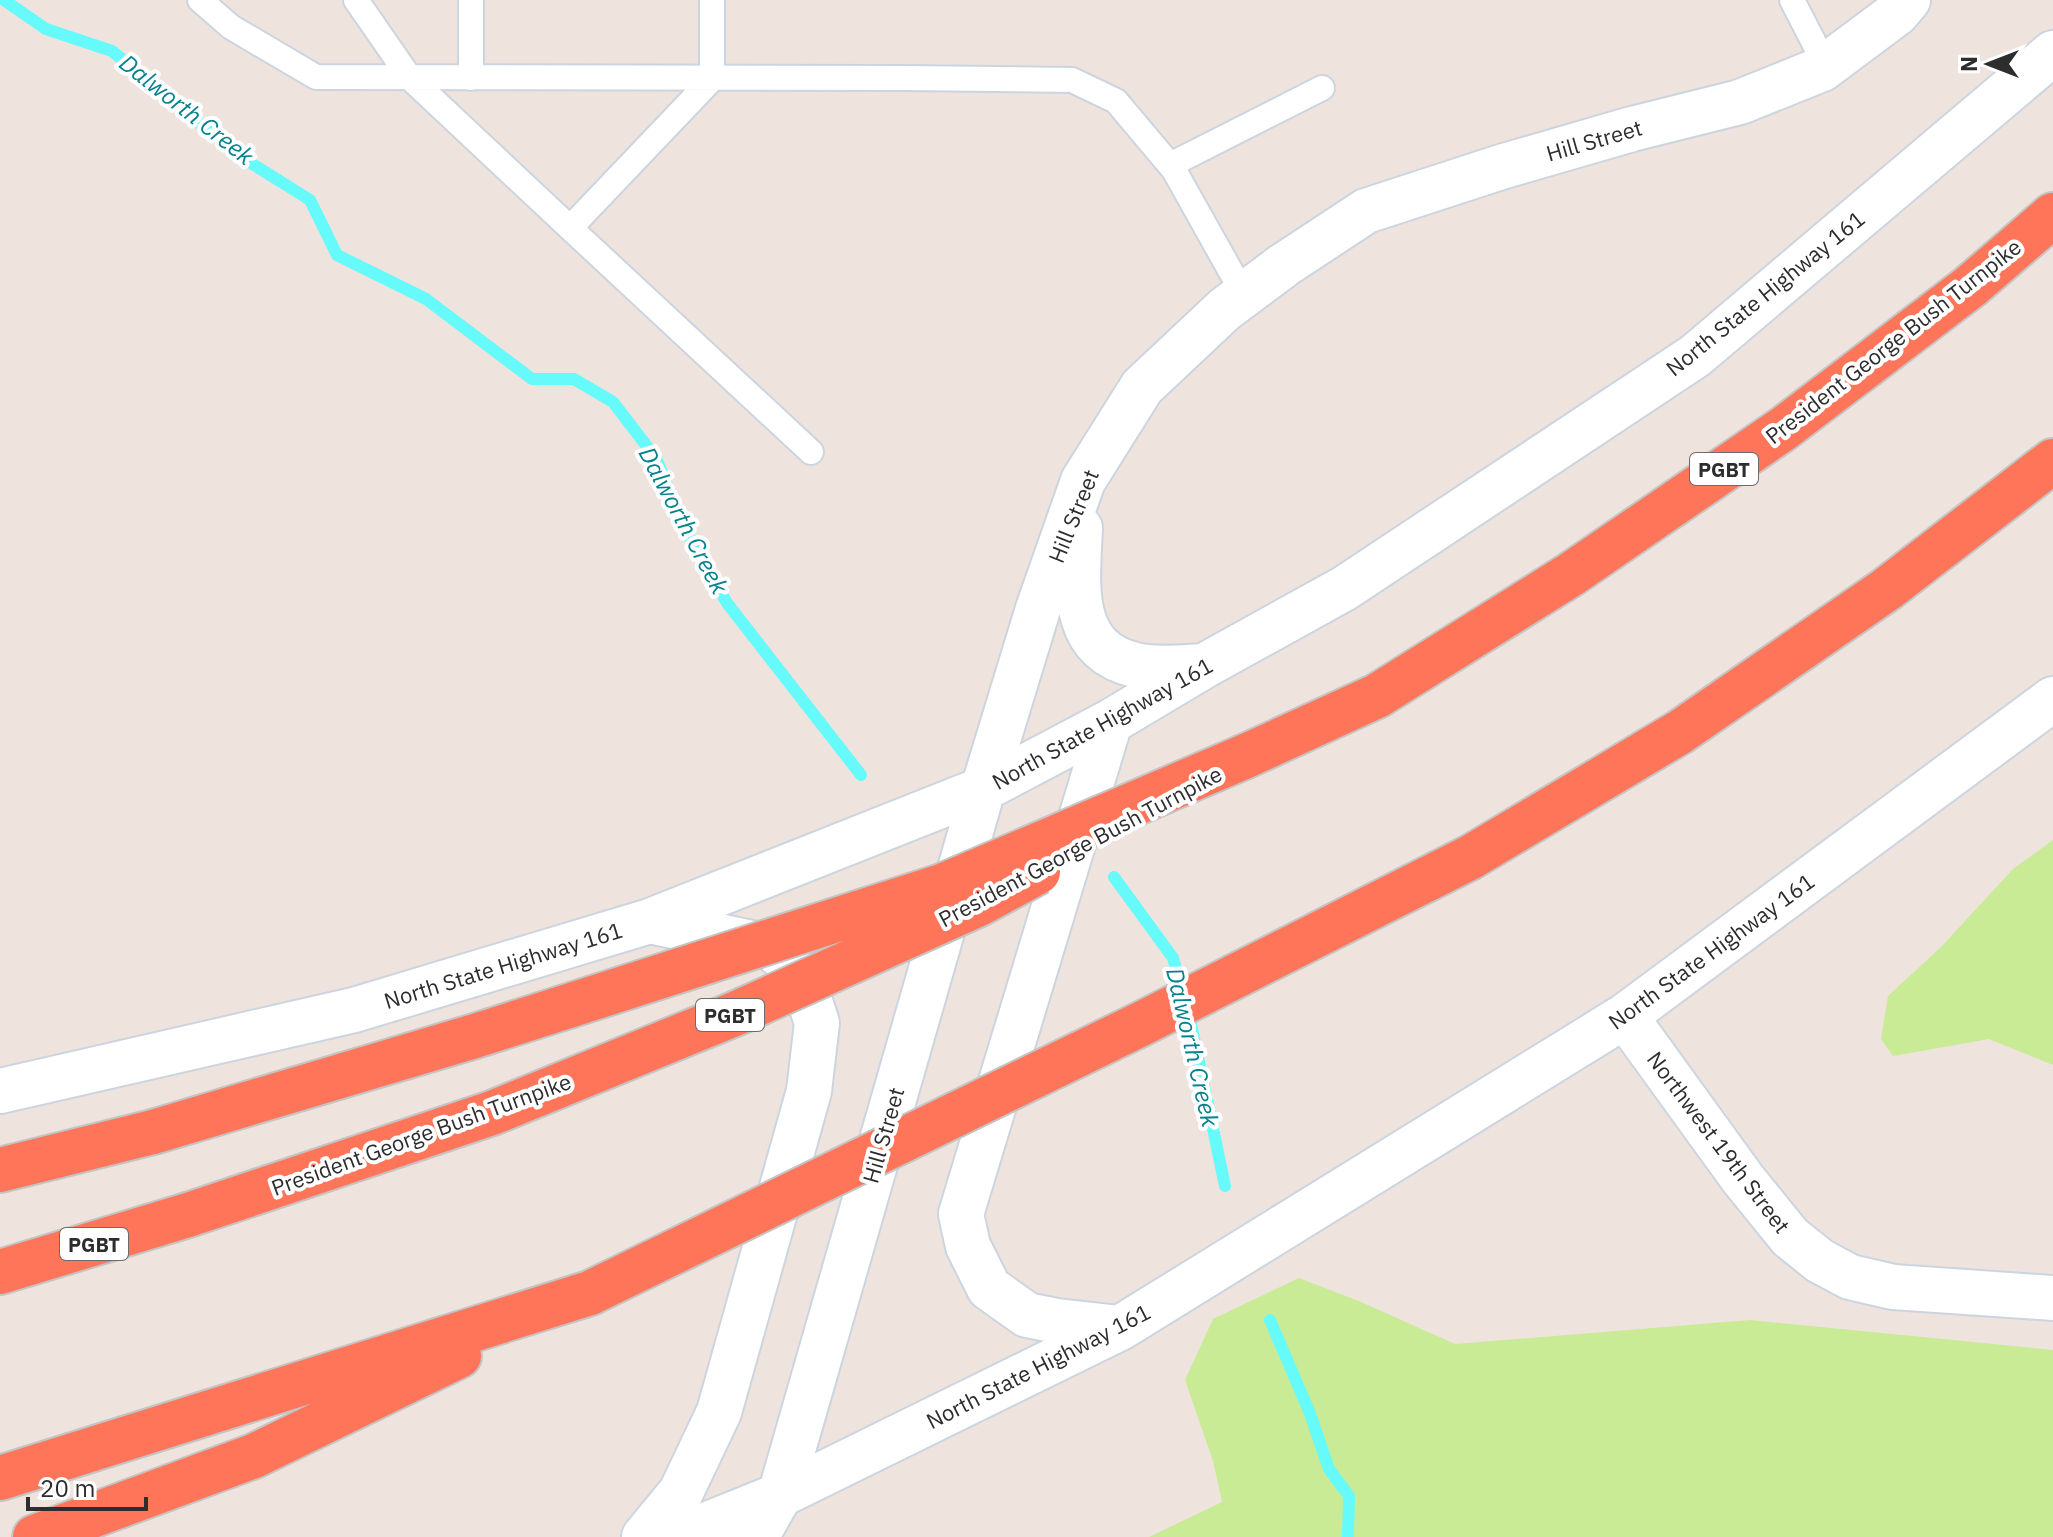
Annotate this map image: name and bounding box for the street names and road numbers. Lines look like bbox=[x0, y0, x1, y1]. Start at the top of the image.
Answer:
street label: Hill Street bbox=[1543, 112, 1645, 168]
street label: North State Highway 161 bbox=[1660, 204, 1870, 382]
street label: President George Bush Turnpike bbox=[1759, 232, 2027, 450]
road number: PGBT bbox=[1690, 453, 1758, 485]
street label: Hill Street bbox=[1041, 465, 1105, 567]
street label: North State Highway 161 bbox=[987, 650, 1217, 796]
street label: President George Bush Turnpike bbox=[933, 759, 1227, 933]
street label: North State Highway 161 bbox=[1602, 866, 1820, 1036]
street label: North State Highway 161 bbox=[380, 915, 626, 1015]
road number: PGBT bbox=[696, 999, 764, 1031]
street label: Northwest 19th Street bbox=[1641, 1045, 1797, 1239]
street label: President George Bush Turnpike bbox=[267, 1066, 575, 1202]
street label: Hill Street bbox=[855, 1084, 911, 1186]
road number: PGBT bbox=[60, 1228, 128, 1260]
street label: North State Highway 161 bbox=[921, 1297, 1155, 1435]

